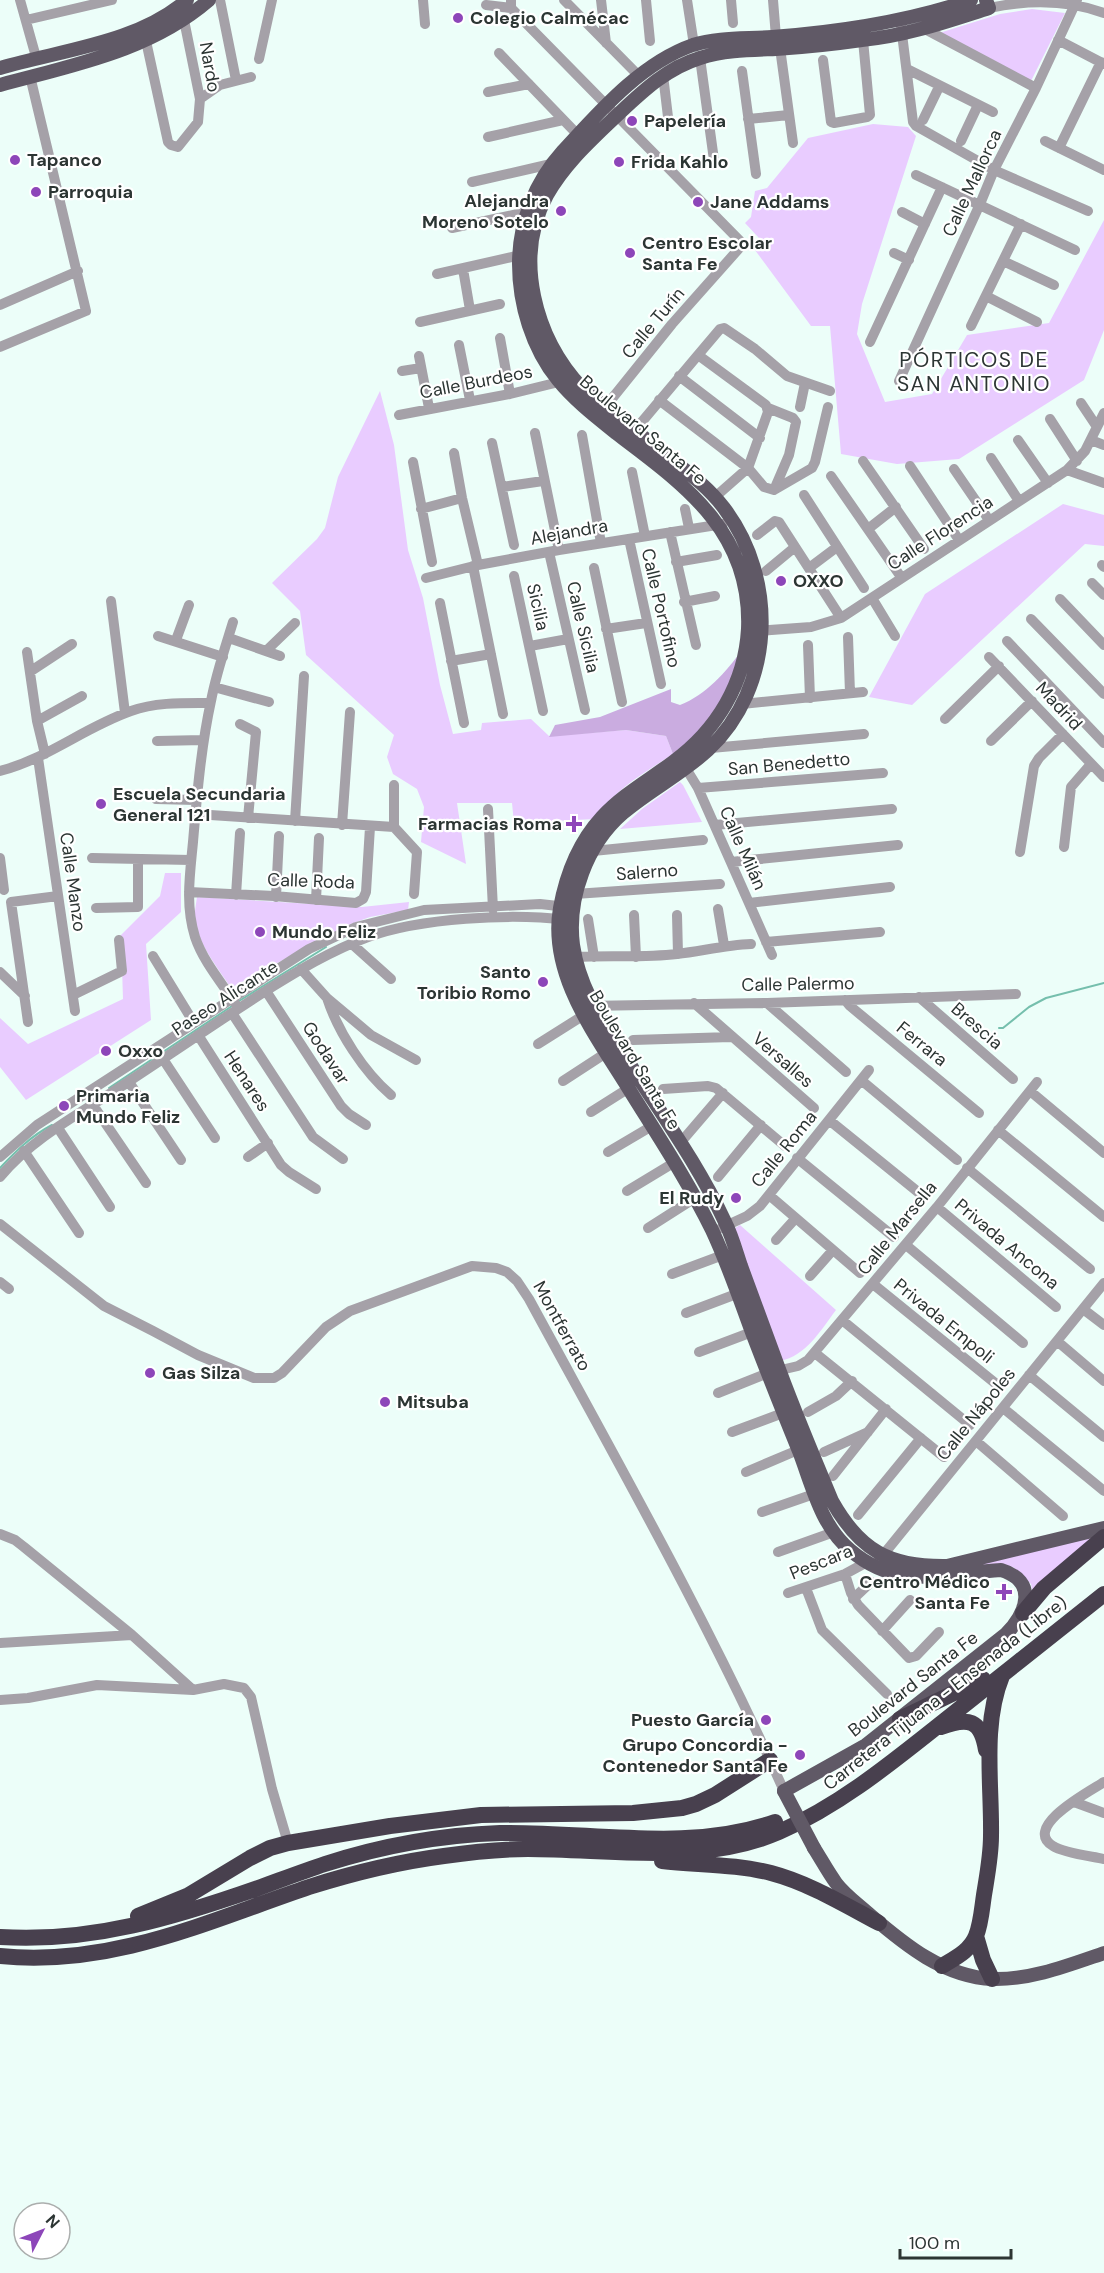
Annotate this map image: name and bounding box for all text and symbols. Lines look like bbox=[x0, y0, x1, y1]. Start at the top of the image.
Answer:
place label: Colegio Calmécac bbox=[470, 6, 629, 30]
marker: Colegio Calmécac bbox=[451, 11, 465, 25]
street label: Nardo bbox=[194, 40, 226, 94]
place label: Papelería bbox=[644, 109, 726, 133]
marker: Papelería bbox=[625, 114, 639, 128]
street label: Calle Mallorca bbox=[937, 125, 1007, 241]
place label: Tapanco bbox=[27, 148, 102, 172]
place label: Frida Kahlo bbox=[631, 150, 728, 174]
marker: Tapanco bbox=[8, 153, 22, 167]
marker: Frida Kahlo bbox=[612, 155, 626, 169]
place label: Parroquia bbox=[48, 180, 133, 204]
marker: Parroquia bbox=[29, 185, 43, 199]
place label: Alejandra Moreno Sotelo bbox=[422, 189, 549, 234]
place label: Jane Addams bbox=[710, 190, 829, 214]
marker: Jane Addams bbox=[691, 195, 705, 209]
marker: Alejandra Moreno Sotelo bbox=[554, 204, 568, 218]
place label: Centro Escolar Santa Fe bbox=[642, 231, 772, 276]
marker: Centro Escolar Santa Fe bbox=[623, 246, 637, 260]
street label: Calle Turín bbox=[616, 282, 690, 364]
district label: PÓRTICOS DE SAN ANTONIO bbox=[897, 346, 1051, 398]
street label: Calle Burdeos bbox=[418, 359, 534, 405]
street label: Boulevard Santa Fe bbox=[575, 370, 711, 490]
street label: Calle Florencia bbox=[883, 490, 997, 576]
street label: Alejandra bbox=[528, 513, 610, 551]
street label: Calle Portofino bbox=[636, 546, 686, 670]
place label: OXXO bbox=[793, 569, 844, 593]
marker: OXXO bbox=[774, 574, 788, 588]
street label: Calle Sicilia bbox=[561, 579, 605, 675]
street label: Sicilia bbox=[521, 581, 555, 633]
street label: Madrid bbox=[1030, 676, 1088, 736]
street label: San Benedetto bbox=[727, 747, 851, 781]
place label: Escuela Secundaria General 121 bbox=[113, 782, 286, 827]
marker: Escuela Secundaria General 121 bbox=[94, 797, 108, 811]
street label: Calle Milán bbox=[714, 802, 772, 894]
place label: Farmacias Roma bbox=[418, 812, 562, 836]
marker: Farmacias Roma bbox=[567, 817, 581, 831]
street label: Calle Manzo bbox=[54, 831, 92, 933]
street label: Salerno bbox=[615, 858, 679, 886]
street label: Calle Roda bbox=[267, 867, 355, 895]
place label: Mundo Feliz bbox=[272, 920, 376, 944]
marker: Mundo Feliz bbox=[253, 925, 267, 939]
street label: Paseo Alicante bbox=[167, 955, 283, 1041]
place label: Santo Toribio Romo bbox=[417, 960, 531, 1005]
street label: Calle Palermo bbox=[741, 971, 855, 997]
marker: Santo Toribio Romo bbox=[536, 975, 550, 989]
street label: Boulevard Santa Fe bbox=[584, 986, 686, 1134]
street label: Brescia bbox=[946, 997, 1008, 1055]
street label: Ferrara bbox=[892, 1016, 952, 1072]
street label: Godavar bbox=[297, 1017, 355, 1089]
street label: Versalles bbox=[747, 1027, 819, 1093]
place label: Oxxo bbox=[118, 1039, 163, 1063]
marker: Oxxo bbox=[99, 1044, 113, 1058]
street label: Henares bbox=[218, 1046, 276, 1116]
place label: Primaria Mundo Feliz bbox=[76, 1084, 180, 1129]
marker: Primaria Mundo Feliz bbox=[57, 1099, 71, 1113]
street label: Calle Roma bbox=[746, 1106, 822, 1192]
street label: Calle Marsella bbox=[852, 1176, 942, 1280]
place label: El Rudy bbox=[659, 1186, 724, 1210]
marker: El Rudy bbox=[729, 1191, 743, 1205]
street label: Privada Ancona bbox=[950, 1193, 1064, 1295]
street label: Privada Empoli bbox=[889, 1273, 999, 1369]
street label: Montferrato bbox=[527, 1277, 597, 1375]
place label: Gas Silza bbox=[162, 1361, 240, 1385]
street label: Calle Nápoles bbox=[931, 1362, 1021, 1466]
marker: Gas Silza bbox=[143, 1366, 157, 1380]
place label: Mitsuba bbox=[397, 1390, 469, 1414]
marker: Mitsuba bbox=[378, 1395, 392, 1409]
street label: Pescara bbox=[786, 1539, 856, 1585]
place label: Centro Médico Santa Fe bbox=[859, 1570, 990, 1615]
marker: Centro Médico Santa Fe bbox=[995, 1583, 1013, 1601]
street label: Carretera Tijuana - Ensenada (Libre) bbox=[818, 1590, 1072, 1796]
street label: Boulevard Santa Fe bbox=[843, 1626, 983, 1742]
place label: Puesto García bbox=[631, 1708, 754, 1732]
marker: Puesto García bbox=[759, 1713, 773, 1727]
place label: Grupo Concordia - Contenedor Santa Fe bbox=[602, 1733, 788, 1778]
marker: Grupo Concordia - Contenedor Santa Fe bbox=[793, 1748, 807, 1762]
north arrow bbox=[12, 2201, 72, 2261]
text: N bbox=[41, 2210, 64, 2233]
scale bar bbox=[900, 2222, 1011, 2260]
text: 100 m bbox=[909, 2231, 960, 2255]

